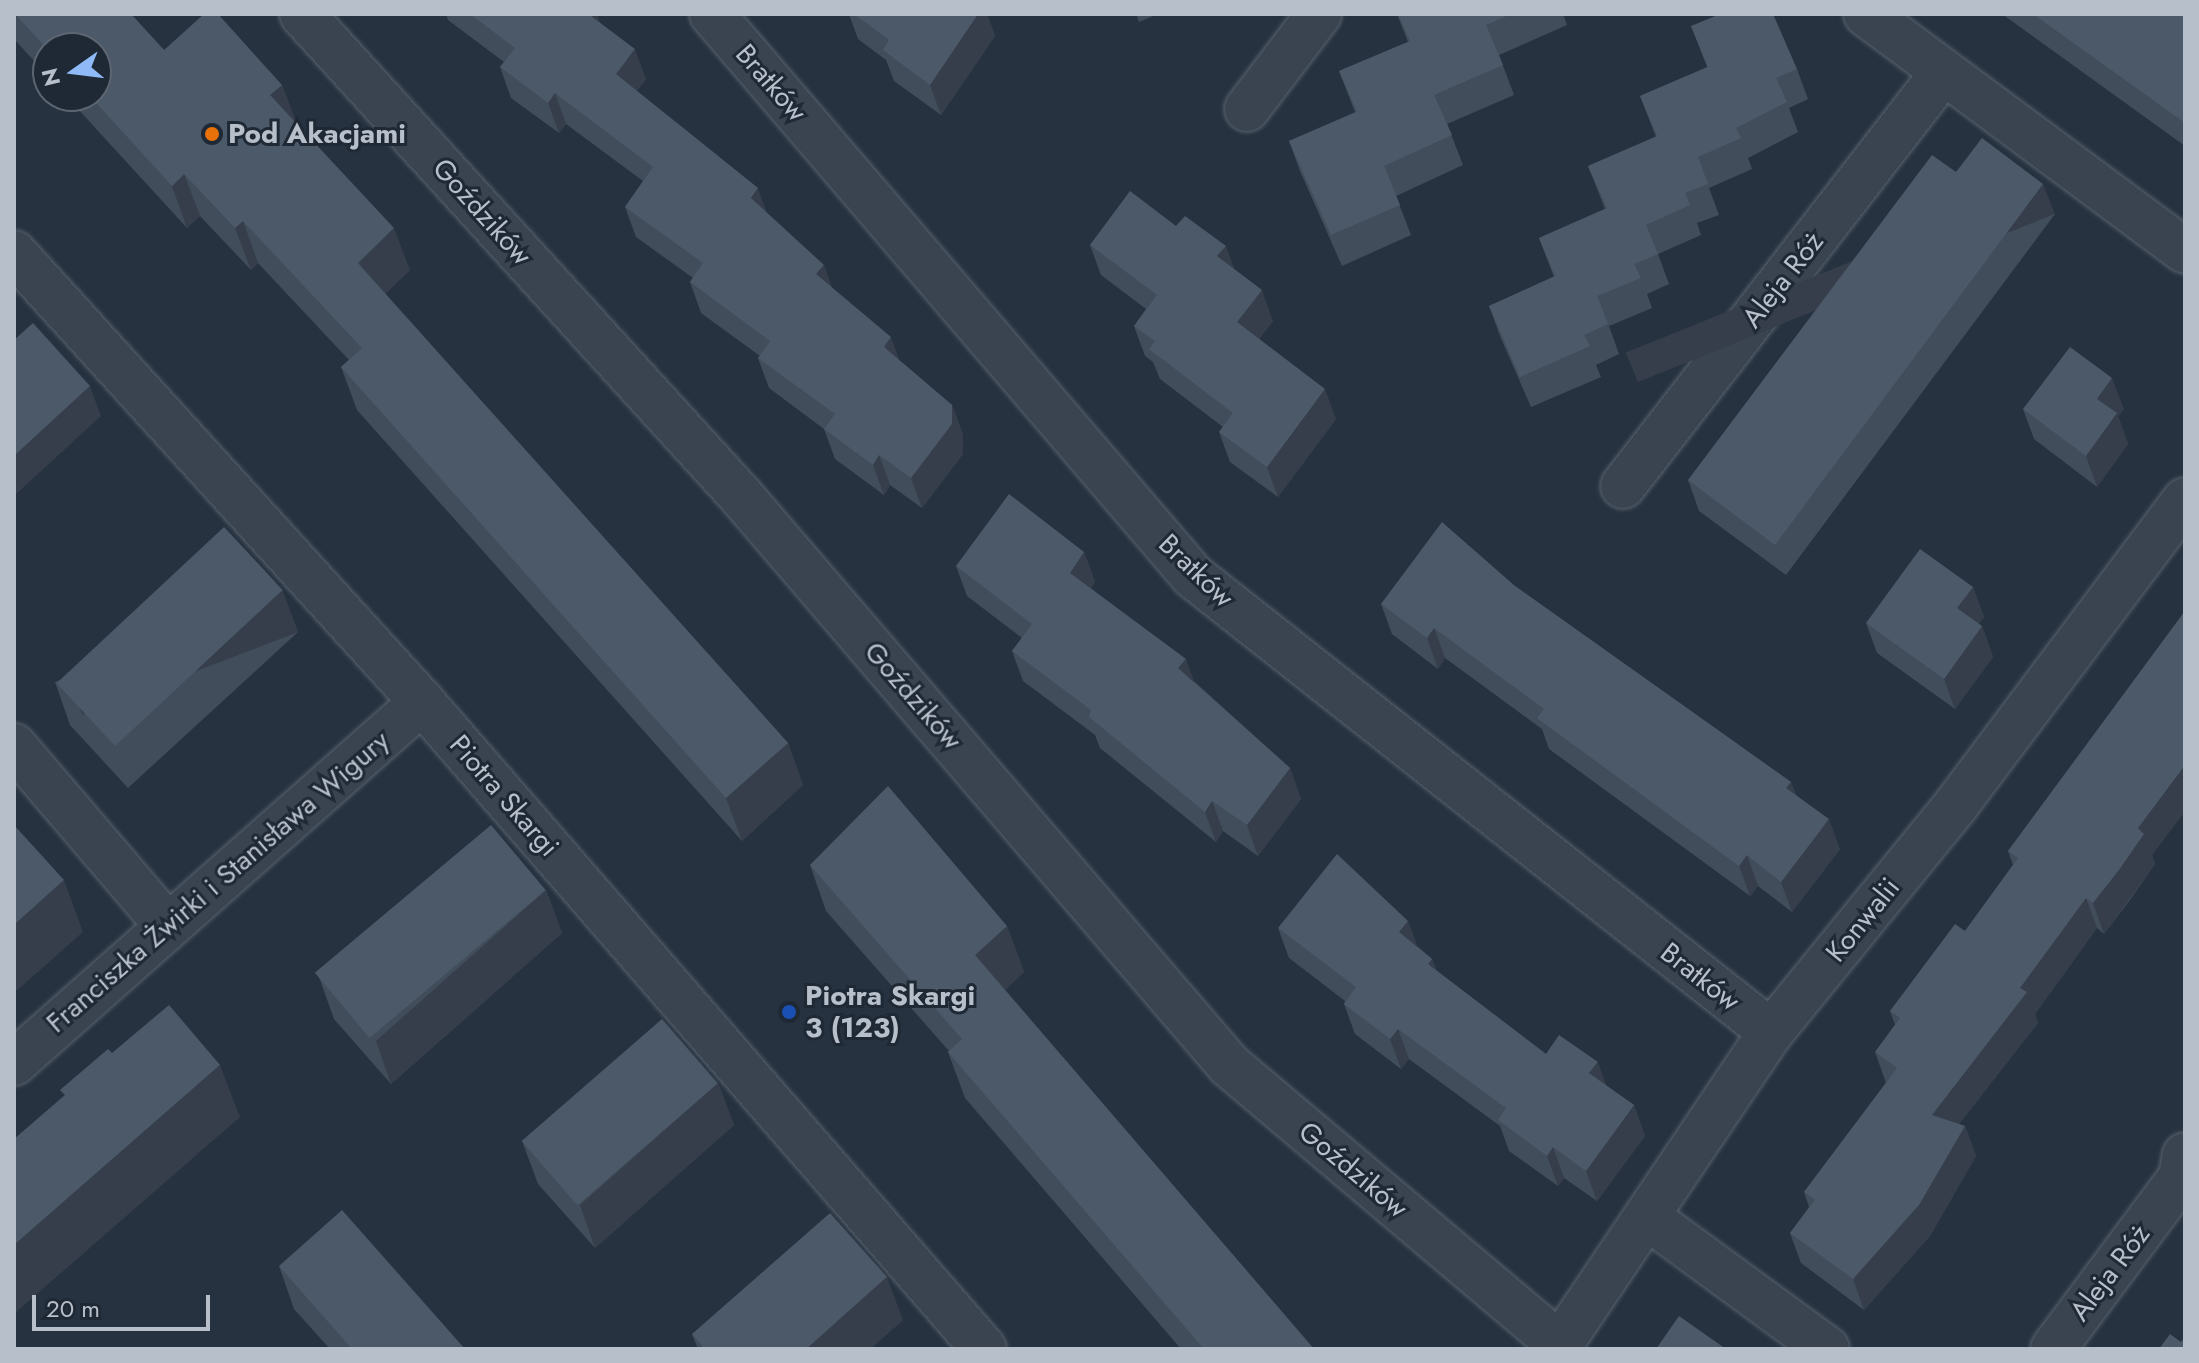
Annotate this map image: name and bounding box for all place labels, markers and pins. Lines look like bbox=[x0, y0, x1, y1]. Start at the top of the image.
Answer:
place label: Pod Akacjami bbox=[228, 117, 406, 151]
marker: Pod Akacjami bbox=[203, 125, 221, 143]
place label: Piotra Skargi 3 (123) bbox=[805, 979, 975, 1045]
marker: Piotra Skargi 3 (123) bbox=[780, 1003, 798, 1021]

